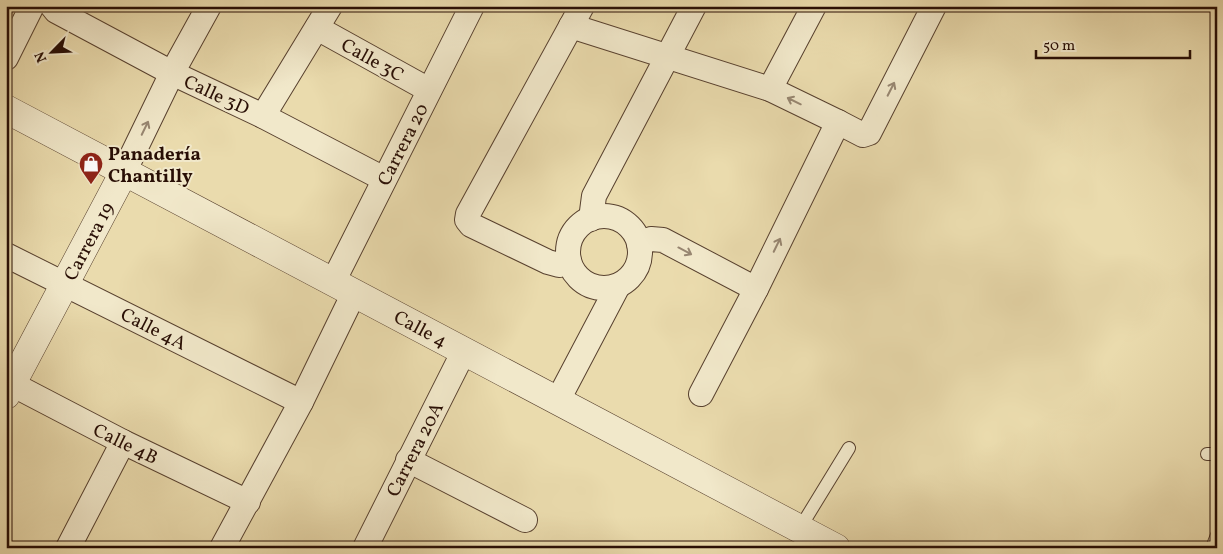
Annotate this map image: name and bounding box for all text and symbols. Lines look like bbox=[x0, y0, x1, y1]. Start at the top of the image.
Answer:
north arrow bbox=[28, 28, 78, 78]
scale bar bbox=[1036, 28, 1189, 60]
street label: Calle 3C bbox=[336, 33, 408, 89]
text: 50 m bbox=[1043, 36, 1075, 57]
text: N bbox=[31, 48, 52, 65]
street label: Calle 3D bbox=[179, 69, 253, 122]
one-way arrow bbox=[886, 82, 896, 97]
one-way arrow bbox=[787, 96, 802, 106]
street label: Carrera 20 bbox=[372, 99, 436, 191]
one-way arrow bbox=[141, 121, 151, 136]
place label: Panadería Chantilly bbox=[108, 142, 201, 190]
shop icon: Panadería Chantilly bbox=[78, 151, 104, 185]
street label: Carrera 19 bbox=[58, 198, 121, 286]
one-way arrow bbox=[772, 238, 782, 253]
one-way arrow bbox=[677, 246, 692, 256]
street label: Calle 4A bbox=[116, 302, 191, 357]
street label: Calle 4 bbox=[389, 305, 452, 355]
street label: Carrera 20A bbox=[381, 398, 451, 502]
street label: Calle 4B bbox=[88, 418, 162, 472]

